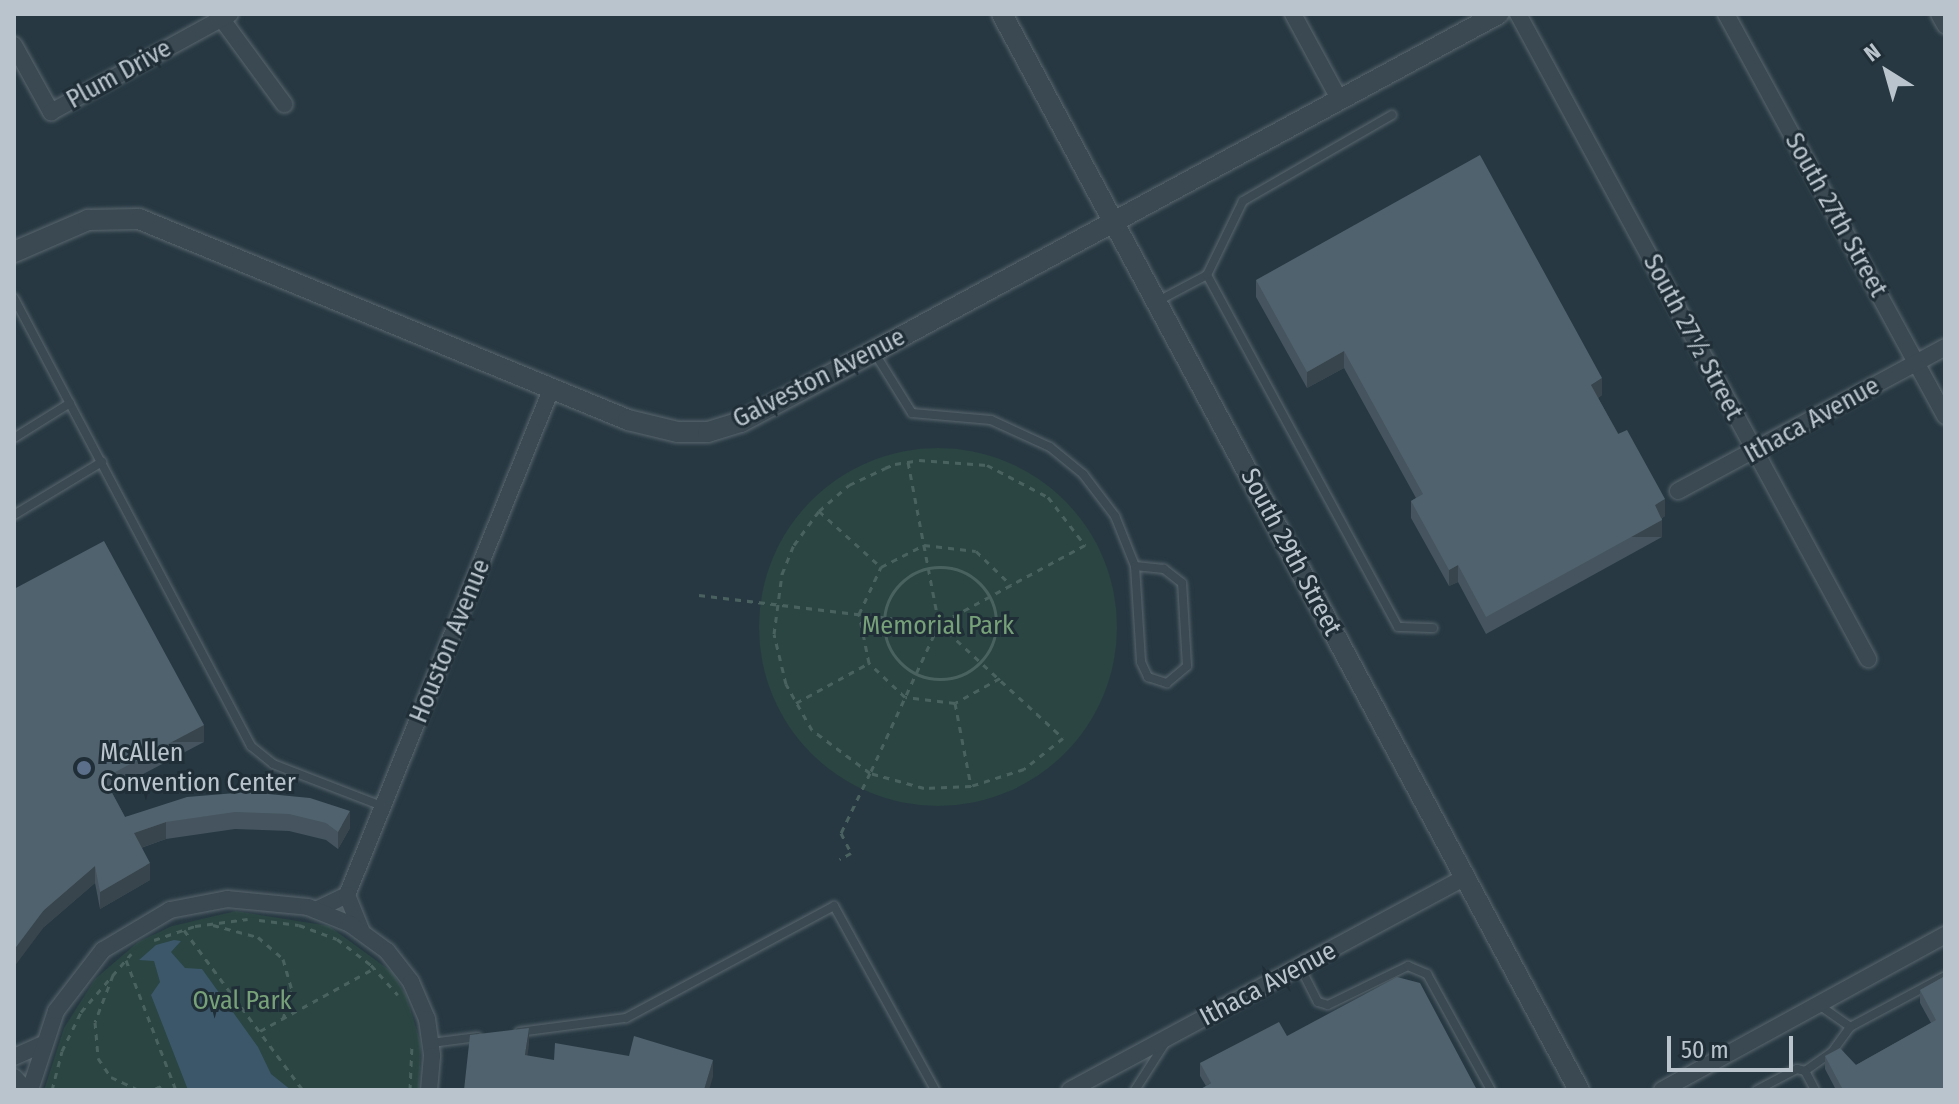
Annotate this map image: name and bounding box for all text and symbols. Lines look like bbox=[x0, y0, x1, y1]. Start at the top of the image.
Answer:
street label: Plum Drive bbox=[61, 32, 177, 116]
north arrow bbox=[1847, 32, 1927, 112]
text: N bbox=[1859, 38, 1886, 67]
street label: South 27th Street bbox=[1778, 128, 1894, 302]
street label: South 27½ Street bbox=[1636, 249, 1750, 425]
street label: Galveston Avenue bbox=[728, 321, 910, 435]
street label: Ithaca Avenue bbox=[1739, 370, 1885, 470]
street label: South 29th Street bbox=[1234, 463, 1348, 641]
street label: Houston Avenue bbox=[403, 555, 497, 727]
park label: Memorial Park bbox=[862, 610, 1014, 642]
place label: McAllen Convention Center bbox=[100, 737, 296, 798]
marker: McAllen Convention Center bbox=[75, 759, 93, 777]
street label: Ithaca Avenue bbox=[1195, 935, 1341, 1033]
park label: Oval Park bbox=[192, 985, 292, 1017]
scale bar bbox=[1671, 1020, 1797, 1070]
text: 50 m bbox=[1681, 1036, 1729, 1064]

